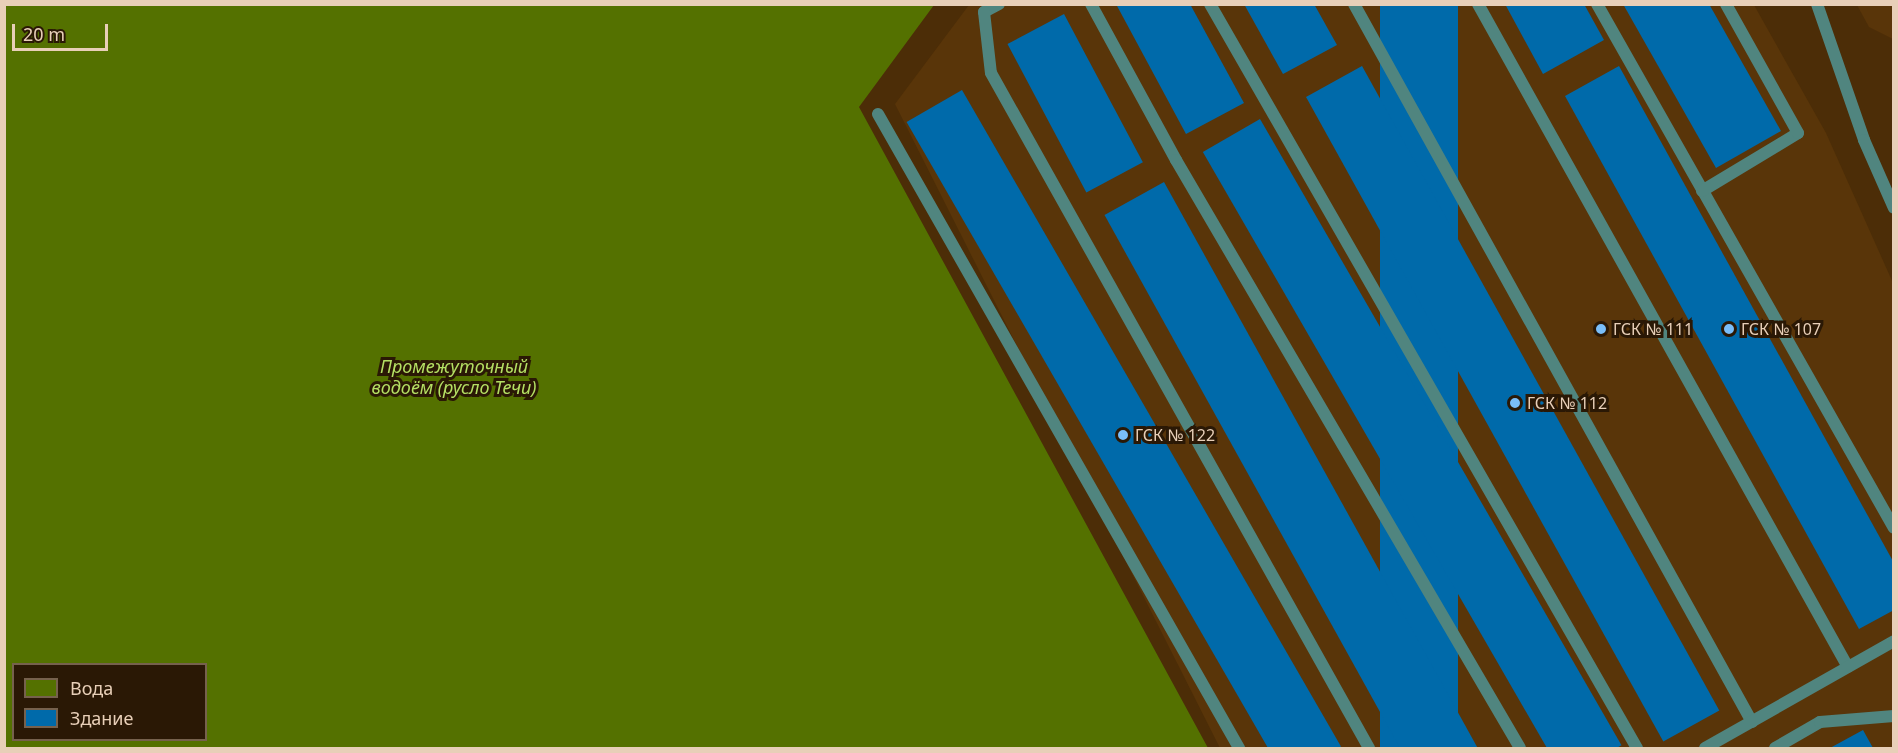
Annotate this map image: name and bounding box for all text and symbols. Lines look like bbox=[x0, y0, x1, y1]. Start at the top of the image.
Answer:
scale bar bbox=[15, 12, 111, 50]
text: 20 m bbox=[23, 22, 65, 46]
place label: ГСК № 111 bbox=[1613, 319, 1693, 339]
place label: ГСК № 107 bbox=[1741, 319, 1821, 339]
marker: ГСК № 111 bbox=[1594, 322, 1608, 336]
marker: ГСК № 107 bbox=[1722, 322, 1736, 336]
water label: Промежуточный водоём (русло Течи) bbox=[371, 356, 537, 398]
place label: ГСК № 112 bbox=[1527, 393, 1607, 413]
marker: ГСК № 112 bbox=[1508, 396, 1522, 410]
place label: ГСК № 122 bbox=[1135, 425, 1215, 445]
marker: ГСК № 122 bbox=[1116, 428, 1130, 442]
legend bbox=[12, 663, 207, 741]
text: Вода bbox=[70, 676, 113, 700]
text: Здание bbox=[70, 706, 133, 730]

